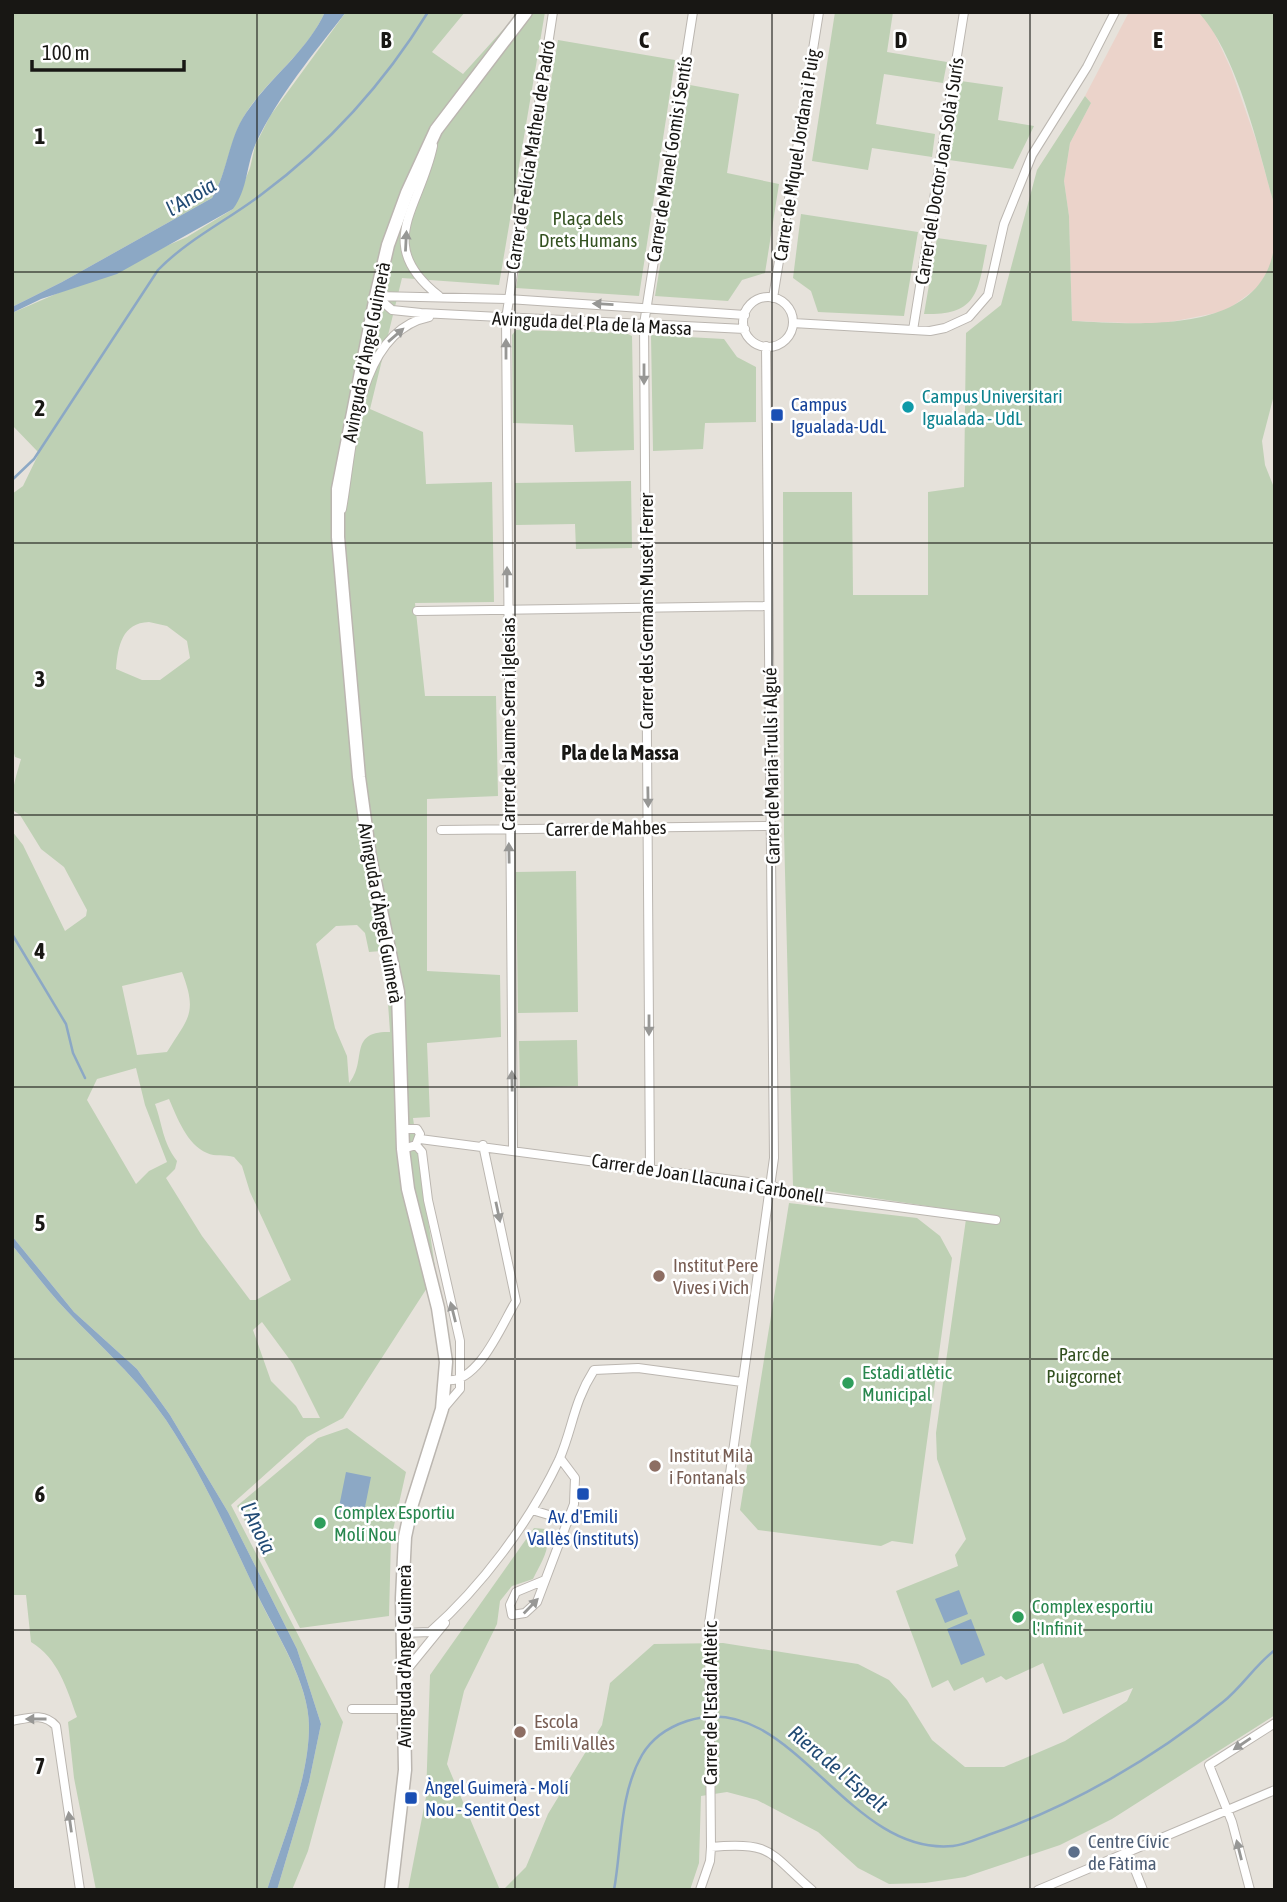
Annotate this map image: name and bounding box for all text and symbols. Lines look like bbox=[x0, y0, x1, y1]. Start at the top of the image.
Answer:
text: B bbox=[381, 27, 392, 53]
text: C bbox=[639, 27, 650, 53]
text: D bbox=[895, 27, 908, 53]
text: E bbox=[1153, 27, 1163, 53]
scale bar bbox=[32, 28, 184, 72]
street label: Carrer de Felícia Matheu de Padró bbox=[501, 39, 559, 271]
text: 100 m bbox=[42, 40, 90, 64]
street label: Carrer de Miquel Jordana i Puig bbox=[768, 47, 824, 263]
street label: Carrer de Manel Gomis i Sentís bbox=[642, 54, 696, 264]
street label: Carrer del Doctor Joan Solà i Surís bbox=[910, 56, 968, 286]
text: 1 bbox=[35, 123, 46, 149]
water label: l'Anoia bbox=[161, 172, 220, 220]
park label: Plaça dels Drets Humans bbox=[539, 207, 637, 251]
one-way arrow bbox=[401, 230, 412, 252]
street label: Avinguda d'Àngel Guimerà bbox=[338, 260, 394, 444]
one-way arrow bbox=[592, 298, 614, 309]
street label: Avinguda del Pla de la Massa bbox=[492, 307, 692, 339]
one-way arrow bbox=[387, 327, 405, 343]
one-way arrow bbox=[500, 338, 512, 360]
one-way arrow bbox=[638, 363, 650, 385]
place label: Campus Universitari Igualada - UdL bbox=[922, 385, 1063, 429]
place label: Campus Igualada-UdL bbox=[791, 393, 887, 437]
text: 2 bbox=[35, 395, 45, 421]
marker: Campus Universitari Igualada - UdL bbox=[900, 399, 916, 415]
marker: Campus Igualada-UdL bbox=[769, 407, 785, 423]
street label: Carrer dels Germans Muset i Ferrer bbox=[635, 492, 657, 729]
one-way arrow bbox=[502, 566, 513, 588]
street label: Carrer de Jaume Serra i Iglesias bbox=[497, 617, 519, 831]
text: 3 bbox=[35, 666, 45, 692]
street label: Carrer de Maria Trulls i Algué bbox=[758, 667, 784, 865]
district label: Pla de la Massa bbox=[561, 740, 679, 764]
one-way arrow bbox=[642, 787, 653, 809]
street label: Carrer de Mahbes bbox=[545, 816, 667, 840]
street label: Avinguda d'Àngel Guimerà bbox=[354, 821, 408, 1005]
one-way arrow bbox=[504, 842, 515, 864]
text: 4 bbox=[34, 938, 46, 964]
one-way arrow bbox=[643, 1014, 655, 1036]
one-way arrow bbox=[506, 1069, 518, 1091]
street label: Carrer de Joan Llacuna i Carbonell bbox=[590, 1149, 826, 1207]
one-way arrow bbox=[493, 1201, 504, 1223]
text: 5 bbox=[35, 1210, 46, 1236]
place label: Institut Pere Vives i Vich bbox=[673, 1254, 758, 1298]
marker: Institut Pere Vives i Vich bbox=[651, 1268, 667, 1284]
one-way arrow bbox=[447, 1301, 458, 1323]
park label: Parc de Puigcornet bbox=[1046, 1343, 1122, 1387]
place label: Estadi atlètic Municipal bbox=[862, 1361, 953, 1405]
marker: Estadi atlètic Municipal bbox=[840, 1375, 856, 1391]
place label: Institut Milà i Fontanals bbox=[669, 1444, 753, 1488]
marker: Institut Milà i Fontanals bbox=[647, 1458, 663, 1474]
text: 6 bbox=[35, 1481, 46, 1507]
marker: Av. d'Emili Vallès (instituts) bbox=[575, 1486, 591, 1502]
water label: l'Anoia bbox=[236, 1498, 282, 1557]
place label: Complex Esportiu Molí Nou bbox=[334, 1501, 455, 1545]
place label: Av. d'Emili Vallès (instituts) bbox=[527, 1505, 639, 1549]
marker: Complex Esportiu Molí Nou bbox=[312, 1515, 328, 1531]
street label: Avinguda d'Àngel Guimerà bbox=[393, 1564, 415, 1748]
place label: Complex esportiu l'Infinit bbox=[1032, 1595, 1153, 1639]
one-way arrow bbox=[523, 1597, 539, 1614]
marker: Complex esportiu l'Infinit bbox=[1010, 1609, 1026, 1625]
street label: Carrer de l'Estadi Atlètic bbox=[699, 1620, 721, 1785]
place label: Escola Emili Vallès bbox=[534, 1710, 615, 1754]
one-way arrow bbox=[25, 1713, 47, 1725]
water label: Riera de l'Espelt bbox=[784, 1720, 893, 1817]
marker: Escola Emili Vallès bbox=[512, 1724, 528, 1740]
one-way arrow bbox=[1233, 1737, 1251, 1751]
text: 7 bbox=[35, 1753, 45, 1779]
place label: Àngel Guimerà - Molí Nou - Sentit Oest bbox=[425, 1776, 569, 1820]
marker: Àngel Guimerà - Molí Nou - Sentit Oest bbox=[403, 1790, 419, 1806]
one-way arrow bbox=[64, 1811, 75, 1833]
place label: Centre Cívic de Fàtima bbox=[1088, 1830, 1170, 1874]
one-way arrow bbox=[1233, 1838, 1244, 1860]
marker: Centre Cívic de Fàtima bbox=[1066, 1844, 1082, 1860]

